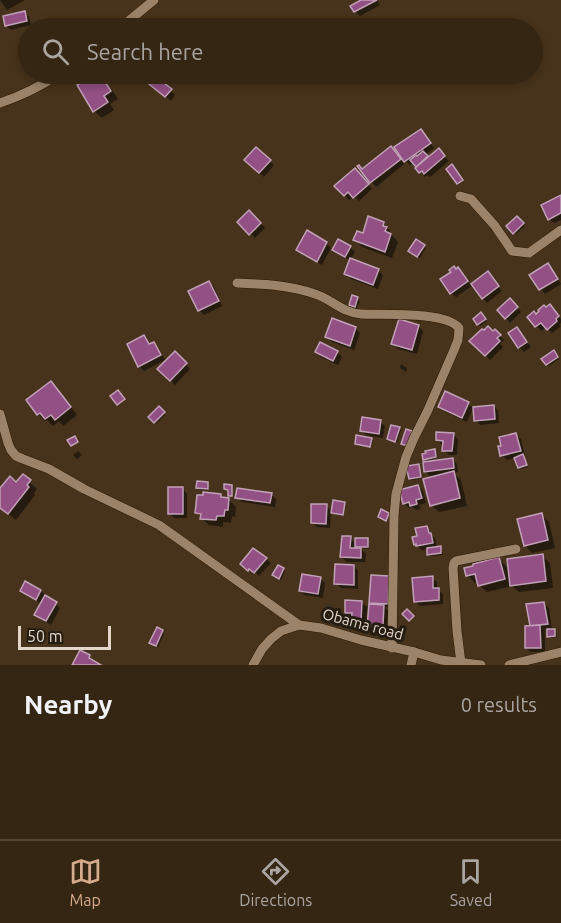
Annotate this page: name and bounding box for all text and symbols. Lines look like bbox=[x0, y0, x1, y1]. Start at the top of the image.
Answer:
search box bbox=[18, 18, 543, 84]
icon: search bbox=[39, 35, 72, 68]
text: Search here bbox=[87, 39, 203, 64]
street label: Obama road bbox=[321, 605, 405, 643]
scale bar bbox=[18, 623, 111, 650]
text: 50 m bbox=[27, 627, 63, 645]
text: Nearby bbox=[24, 690, 112, 719]
text: 0 results bbox=[461, 693, 537, 716]
tab: Map bbox=[69, 855, 102, 909]
tab: Directions bbox=[239, 855, 312, 909]
tab: Saved bbox=[450, 855, 492, 909]

